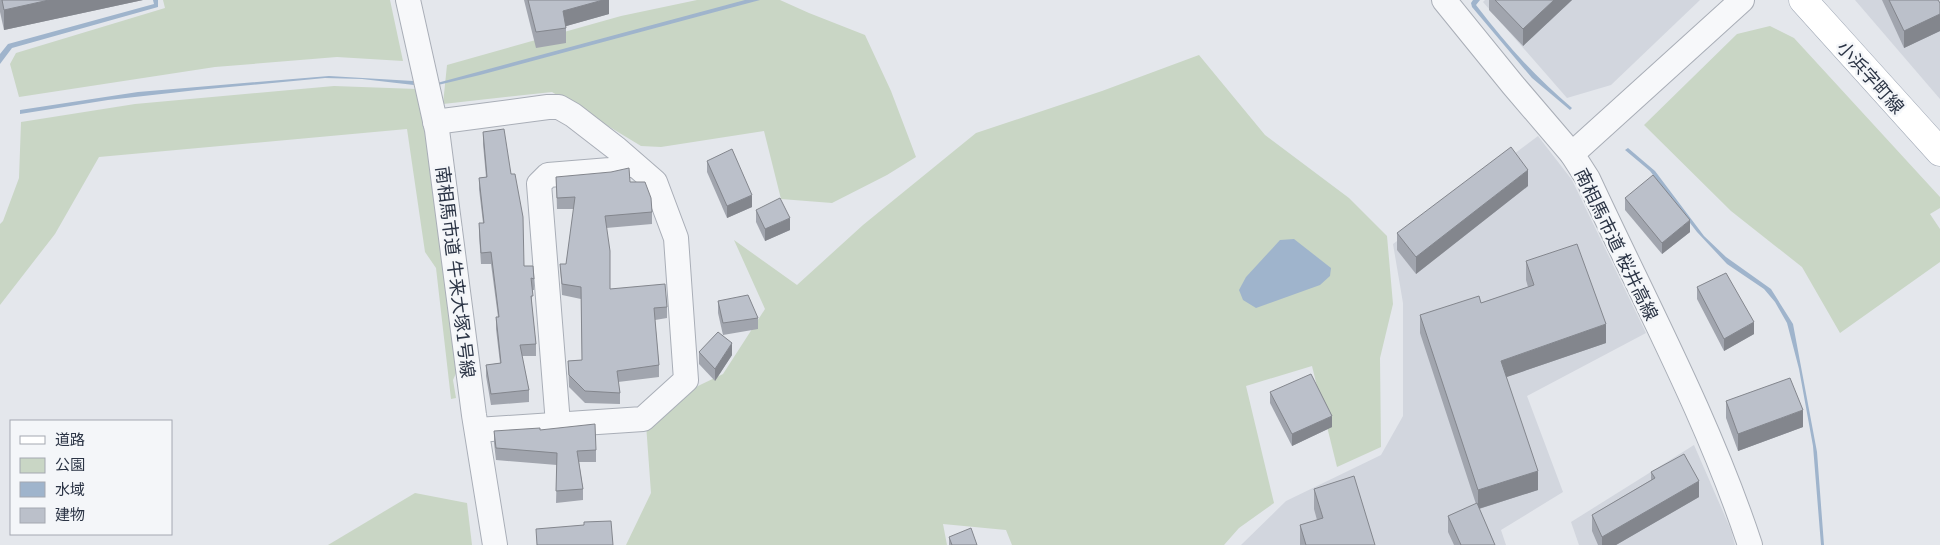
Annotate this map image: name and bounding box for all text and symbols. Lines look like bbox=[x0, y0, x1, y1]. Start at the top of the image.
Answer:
street label: 小浜字町線 bbox=[1833, 36, 1909, 118]
street label: 南相馬市道 桜井高線 bbox=[1571, 164, 1663, 324]
street label: 南相馬市道 牛来大塚1号線 bbox=[432, 165, 480, 379]
legend bbox=[10, 420, 172, 535]
text: 道路 bbox=[55, 430, 85, 448]
text: 公園 bbox=[55, 455, 85, 473]
text: 水域 bbox=[55, 480, 85, 498]
text: 建物 bbox=[55, 505, 85, 523]

